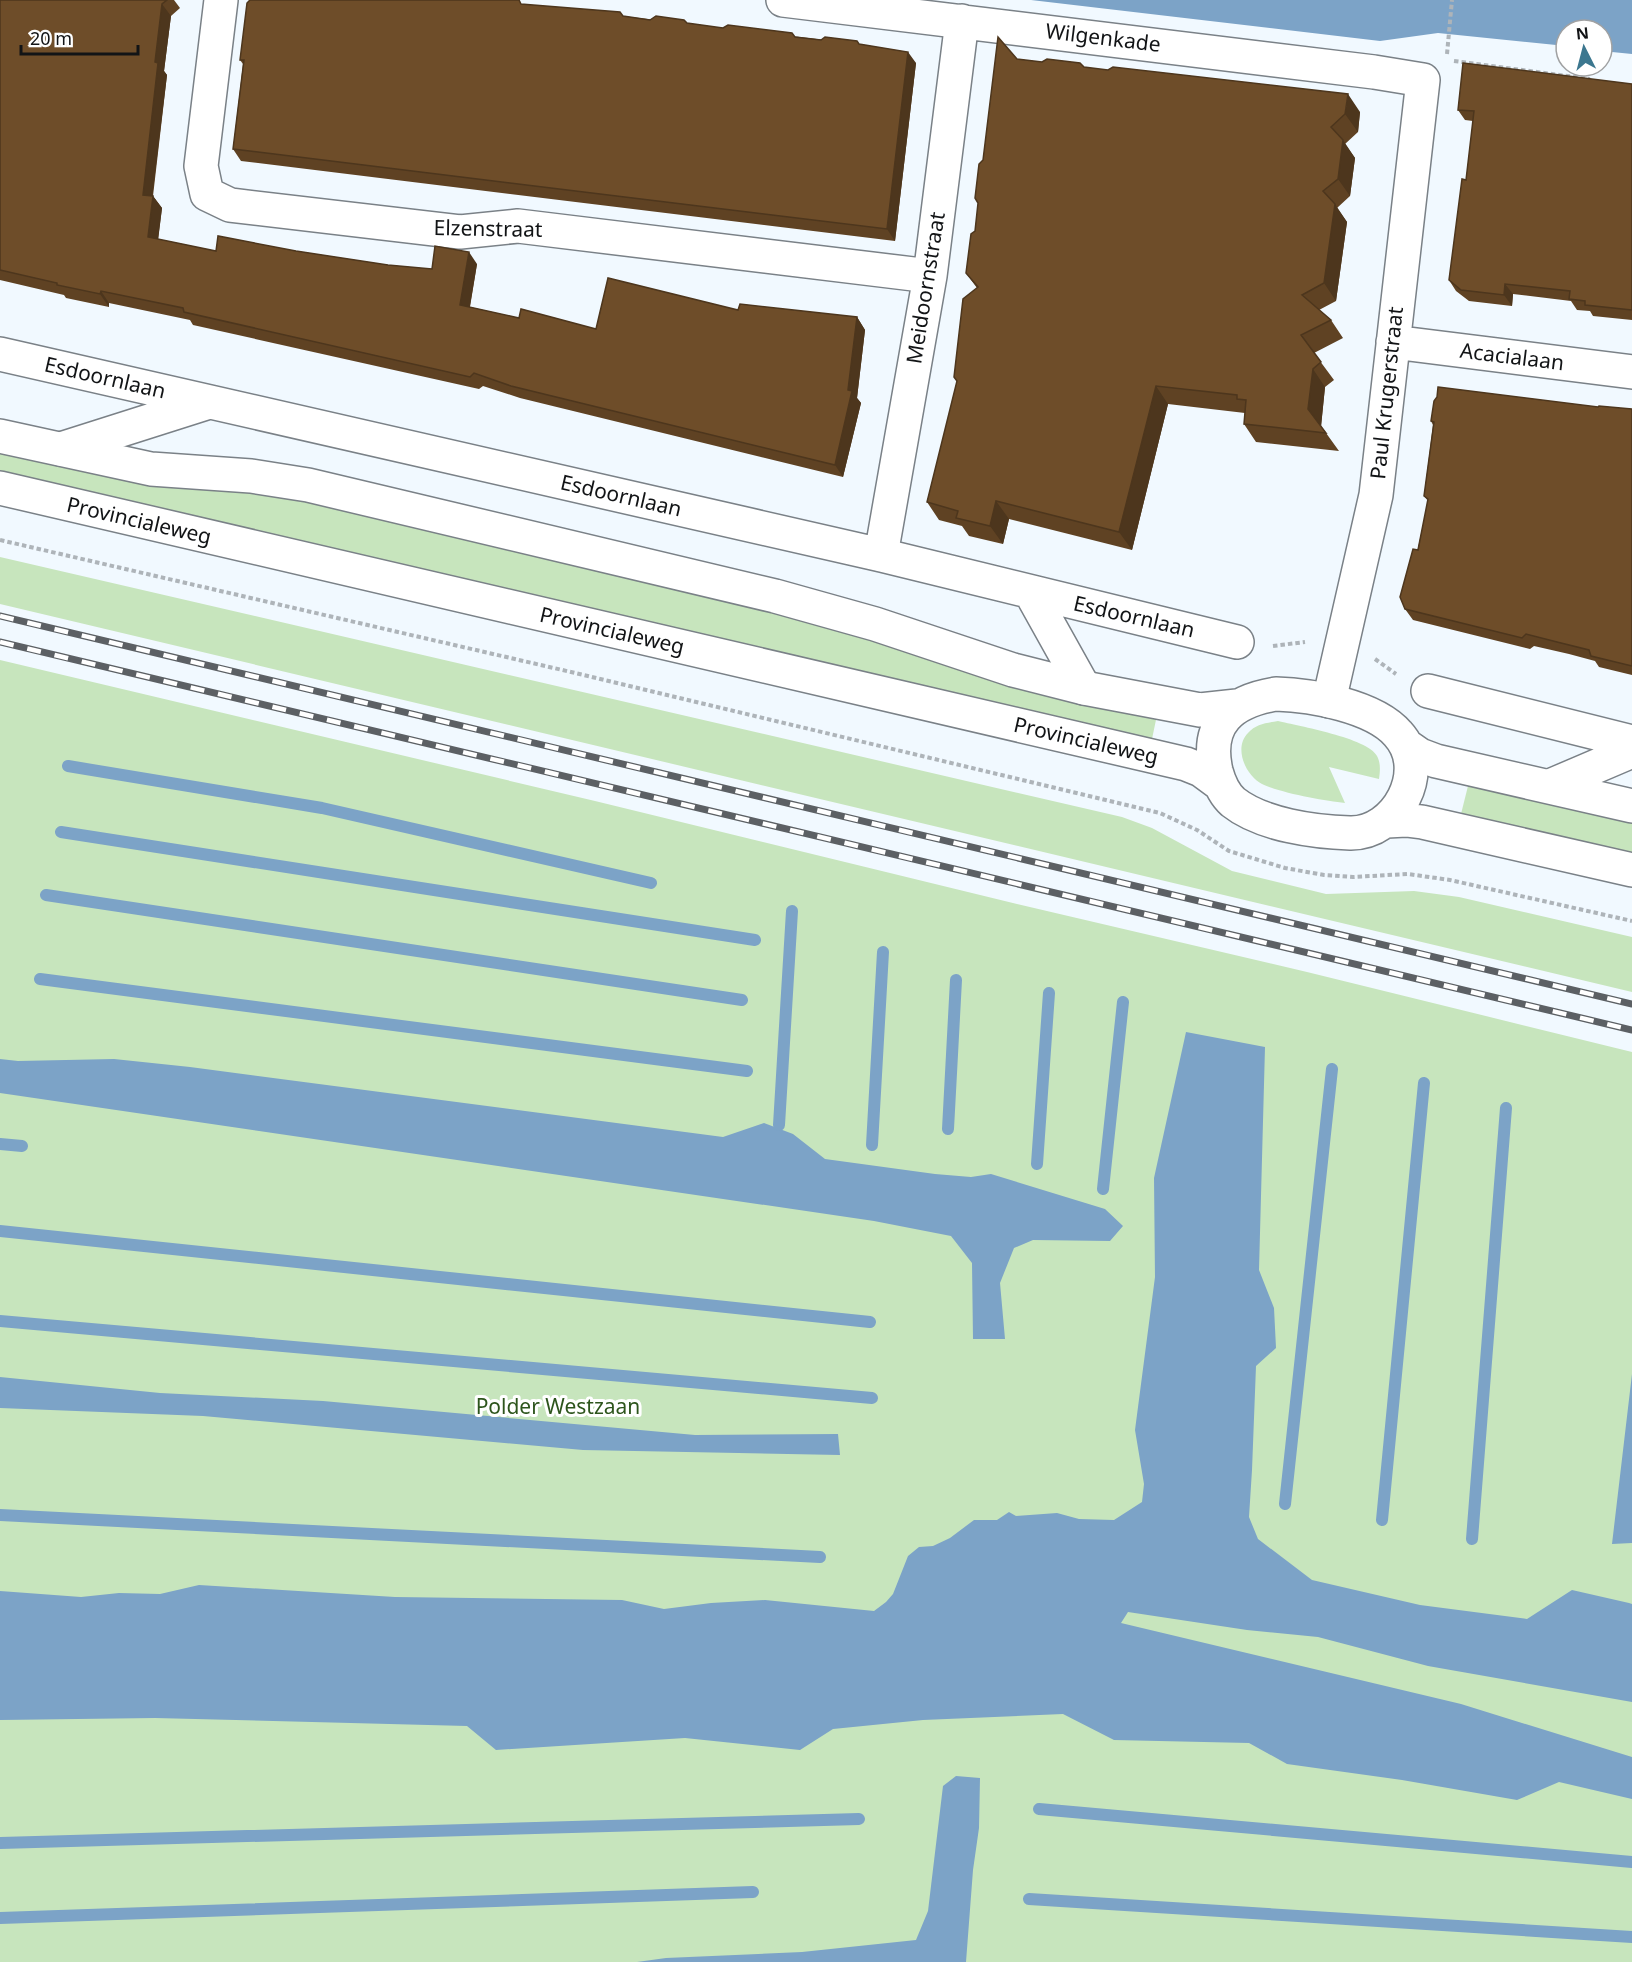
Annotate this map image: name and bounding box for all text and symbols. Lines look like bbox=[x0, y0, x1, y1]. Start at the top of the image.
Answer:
street label: Wilgenkade bbox=[1044, 16, 1162, 58]
scale bar bbox=[21, 18, 138, 56]
north arrow bbox=[1554, 18, 1614, 78]
text: N bbox=[1575, 21, 1590, 45]
text: 20 m bbox=[30, 26, 72, 50]
street label: Meidoornstraat bbox=[899, 210, 951, 366]
street label: Elzenstraat bbox=[433, 213, 543, 243]
street label: Paul Krugerstraat bbox=[1363, 305, 1409, 481]
street label: Acacialaan bbox=[1459, 336, 1566, 376]
street label: Esdoornlaan bbox=[42, 349, 169, 405]
street label: Esdoornlaan bbox=[558, 467, 685, 523]
street label: Provincialeweg bbox=[64, 490, 214, 550]
street label: Esdoornlaan bbox=[1071, 588, 1198, 644]
street label: Provincialeweg bbox=[537, 600, 687, 660]
street label: Provincialeweg bbox=[1011, 710, 1161, 770]
park label: Polder Westzaan bbox=[476, 1392, 640, 1420]

